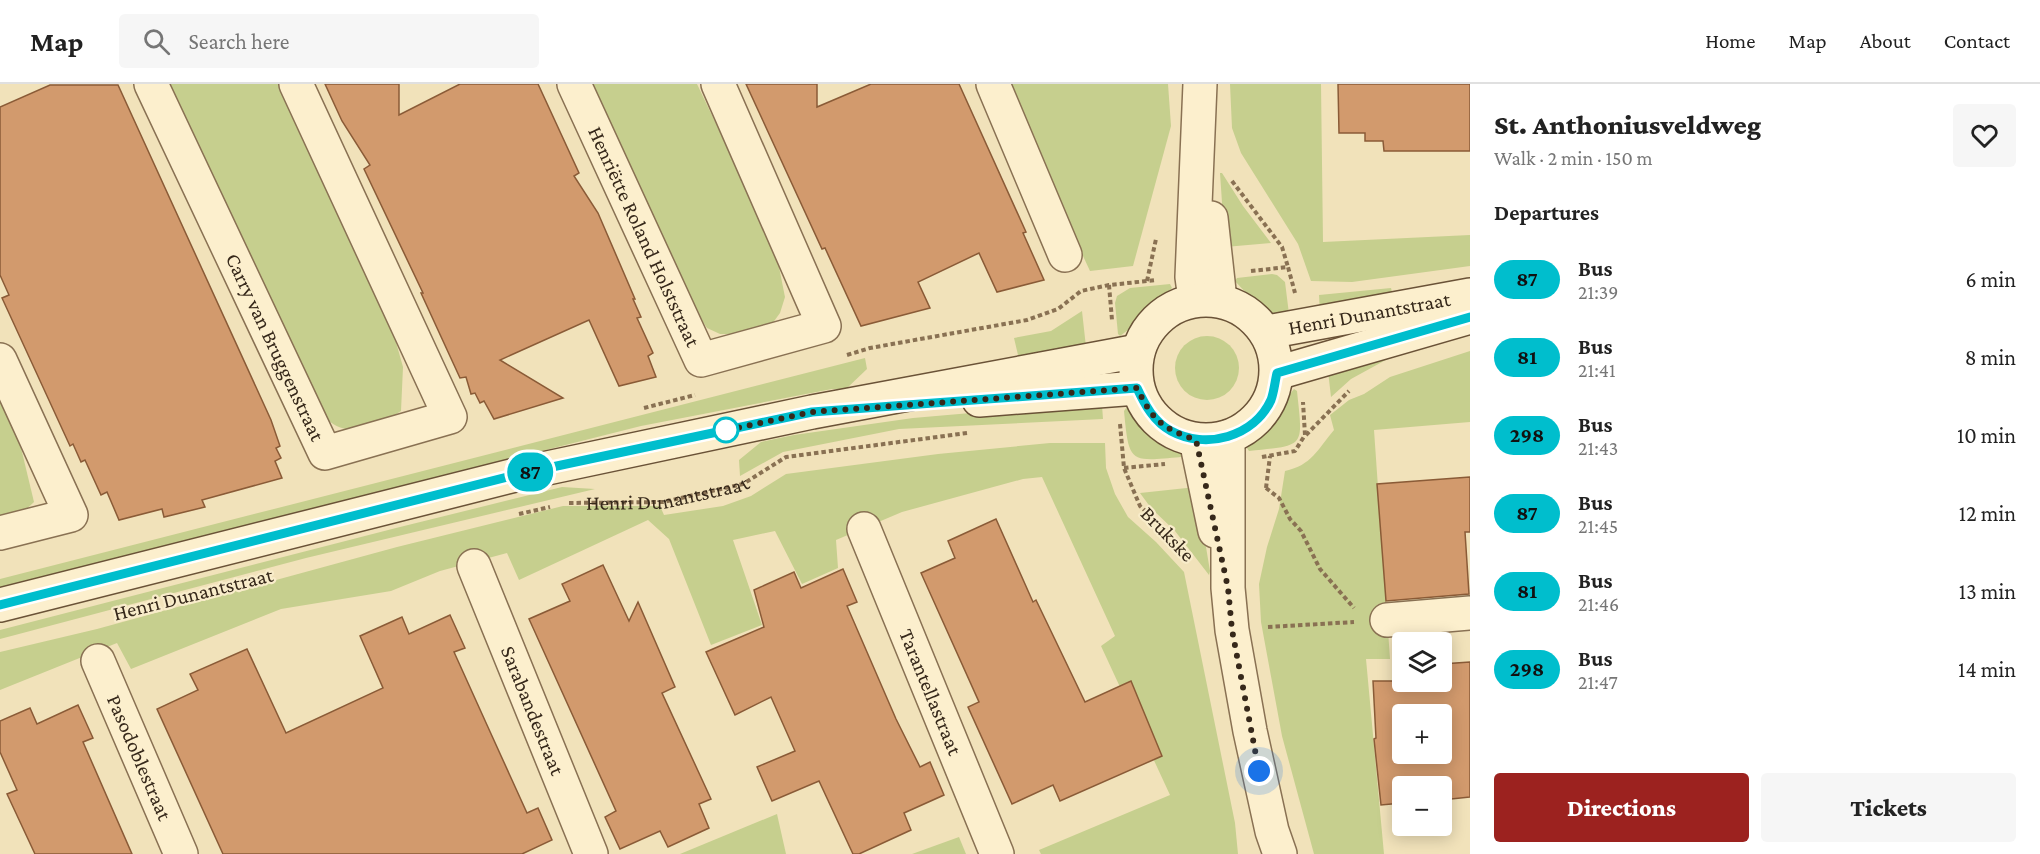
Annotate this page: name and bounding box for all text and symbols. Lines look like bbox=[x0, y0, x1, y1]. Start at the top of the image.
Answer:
search box bbox=[119, 14, 539, 68]
icon: search bbox=[140, 25, 173, 58]
text: Map bbox=[30, 26, 83, 57]
text: Search here bbox=[188, 29, 289, 54]
text: Home bbox=[1705, 29, 1755, 53]
text: Map bbox=[1788, 29, 1827, 53]
text: About bbox=[1860, 29, 1911, 53]
text: Contact bbox=[1944, 29, 2010, 53]
button: heart bbox=[1953, 104, 2016, 167]
text: St. Anthoniusveldweg bbox=[1494, 109, 1761, 140]
street label: Henriëtte Roland Holststraat bbox=[583, 122, 706, 352]
text: Walk · 2 min · 150 m bbox=[1494, 147, 1653, 169]
text: Departures bbox=[1494, 200, 1599, 225]
street label: Carry van Bruggenstraat bbox=[221, 250, 330, 446]
text: Bus bbox=[1578, 256, 1612, 281]
text: 87 bbox=[1516, 267, 1538, 291]
text: 6 min bbox=[1965, 267, 2016, 292]
text: 21:39 bbox=[1578, 281, 1618, 303]
street label: Henri Dunantstraat bbox=[1286, 287, 1453, 340]
text: Bus bbox=[1578, 334, 1612, 359]
text: 81 bbox=[1517, 345, 1537, 369]
text: 8 min bbox=[1965, 345, 2016, 370]
text: 21:41 bbox=[1578, 359, 1616, 381]
text: Bus bbox=[1578, 412, 1612, 437]
unlabelled marker bbox=[713, 417, 739, 443]
text: 298 bbox=[1510, 423, 1544, 447]
text: 10 min bbox=[1957, 423, 2016, 448]
text: 21:43 bbox=[1578, 437, 1618, 459]
line badge: 87 bbox=[503, 452, 557, 492]
text: 87 bbox=[519, 460, 541, 484]
street label: Henri Dunantstraat bbox=[586, 471, 755, 515]
text: Bus bbox=[1578, 490, 1612, 515]
street label: Brukske bbox=[1136, 501, 1200, 567]
text: 87 bbox=[1516, 501, 1538, 525]
text: 12 min bbox=[1959, 501, 2016, 526]
text: 21:45 bbox=[1578, 515, 1618, 537]
street label: Henri Dunantstraat bbox=[111, 562, 276, 625]
text: Bus bbox=[1578, 568, 1612, 593]
text: 81 bbox=[1517, 579, 1537, 603]
text: 13 min bbox=[1959, 579, 2016, 604]
text: 21:46 bbox=[1578, 593, 1619, 615]
street label: Tarantellastraat bbox=[894, 625, 968, 759]
map controls bbox=[1392, 632, 1452, 836]
button: layers bbox=[1392, 632, 1452, 692]
street label: Sarabandestraat bbox=[496, 642, 570, 780]
text: Bus bbox=[1578, 646, 1612, 671]
text: 298 bbox=[1510, 657, 1544, 681]
text: 14 min bbox=[1958, 657, 2016, 682]
text: 21:47 bbox=[1578, 671, 1618, 693]
street label: Pasodoblestraat bbox=[102, 691, 177, 825]
button: + bbox=[1392, 704, 1452, 764]
your location bbox=[1244, 756, 1274, 786]
button: Directions bbox=[1494, 773, 1749, 842]
button: Tickets bbox=[1761, 773, 2016, 842]
button: − bbox=[1392, 776, 1452, 836]

